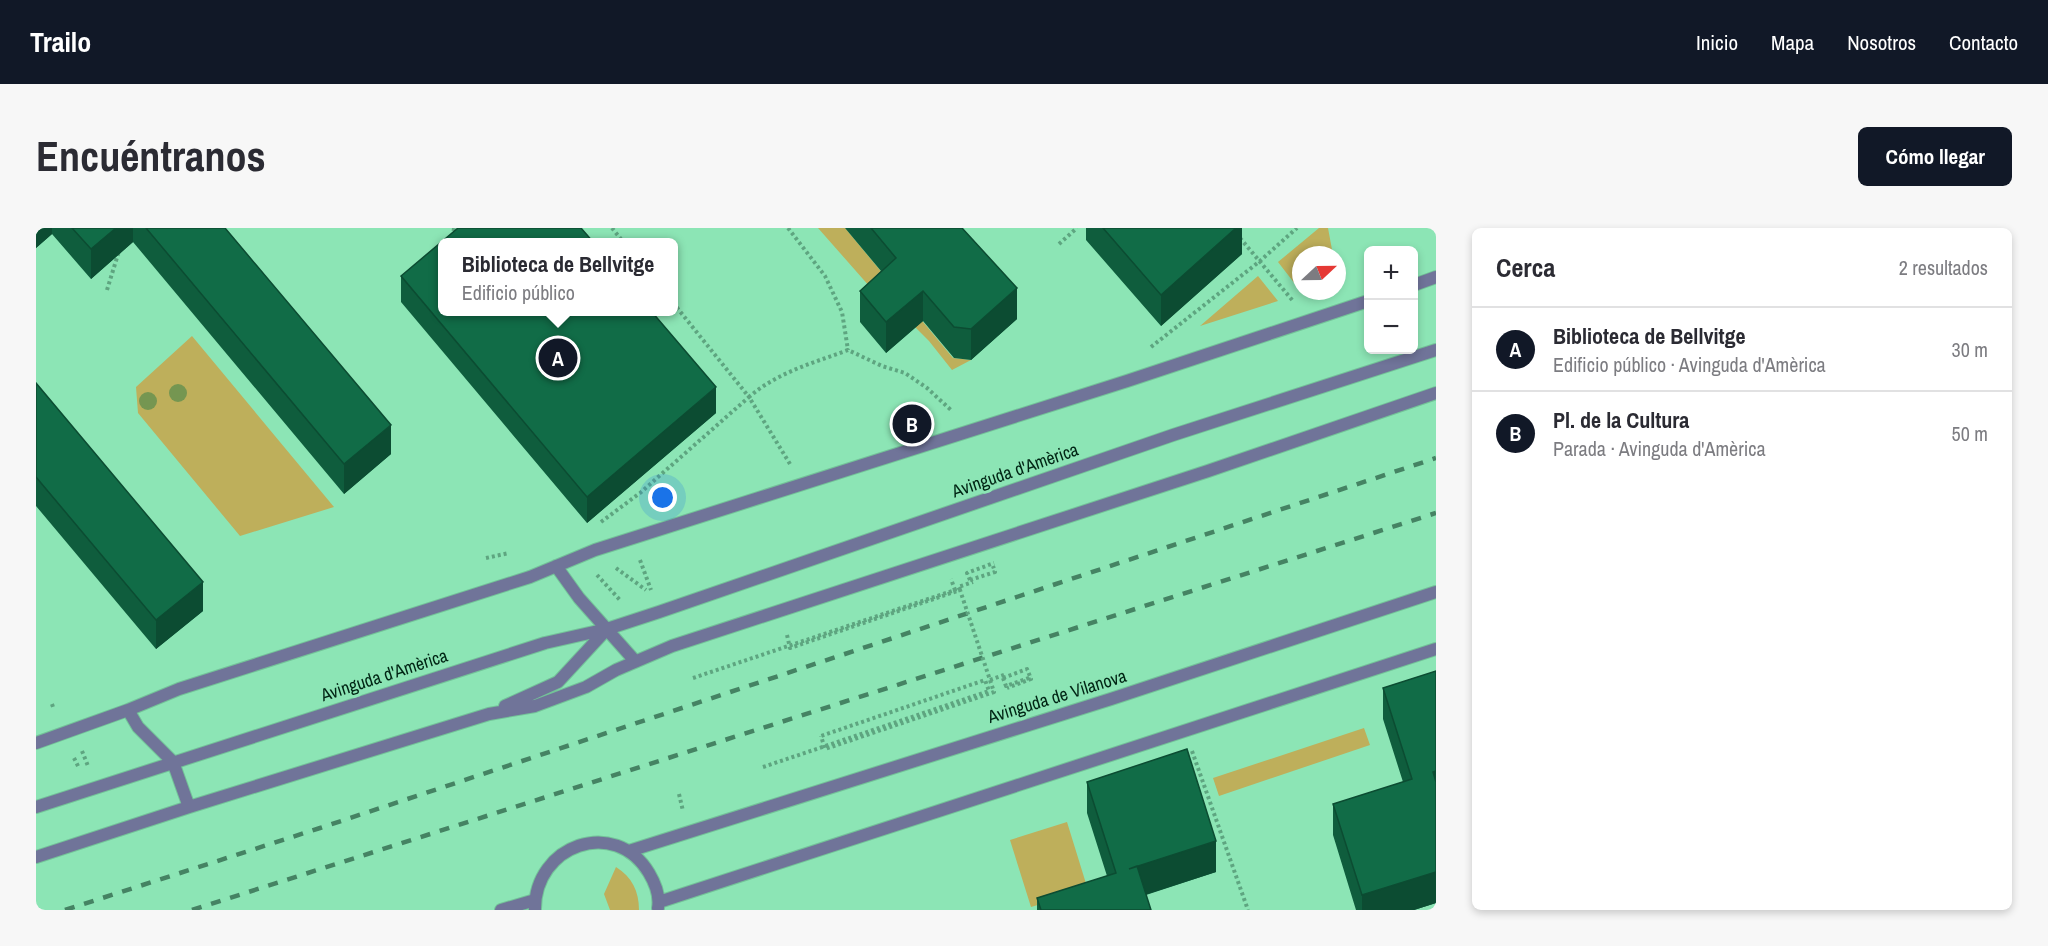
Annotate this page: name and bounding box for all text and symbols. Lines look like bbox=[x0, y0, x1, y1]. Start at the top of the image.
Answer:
text: Trailo bbox=[30, 23, 91, 61]
text: Inicio bbox=[1696, 28, 1738, 57]
text: Mapa bbox=[1771, 28, 1814, 57]
text: Nosotros bbox=[1847, 28, 1916, 57]
text: Contacto bbox=[1949, 28, 2018, 57]
button: Cómo llegar bbox=[1858, 127, 2012, 186]
text: Encuéntranos bbox=[36, 128, 266, 184]
popup bbox=[438, 238, 678, 316]
north arrow bbox=[1292, 246, 1346, 300]
map controls bbox=[1364, 246, 1418, 354]
button: + bbox=[1364, 246, 1418, 300]
text: Biblioteca de Bellvitge bbox=[462, 249, 654, 279]
text: Cerca bbox=[1496, 250, 1555, 285]
text: 2 resultados bbox=[1899, 254, 1988, 281]
text: Edificio público bbox=[462, 279, 575, 306]
button: − bbox=[1364, 300, 1418, 354]
text: Biblioteca de Bellvitge bbox=[1553, 321, 1746, 351]
pin: A bbox=[538, 336, 578, 380]
text: A bbox=[1510, 336, 1521, 363]
text: 30 m bbox=[1952, 336, 1988, 363]
text: Edificio público · Avinguda d'Amèrica bbox=[1553, 351, 1826, 378]
pin: B bbox=[892, 402, 932, 446]
text: Pl. de la Cultura bbox=[1553, 405, 1689, 435]
text: B bbox=[1510, 420, 1521, 447]
text: 50 m bbox=[1952, 420, 1988, 447]
text: Parada · Avinguda d'Amèrica bbox=[1553, 435, 1766, 462]
street label: Avinguda d'Amèrica bbox=[947, 437, 1082, 504]
your location bbox=[648, 483, 677, 512]
street label: Avinguda d'Amèrica bbox=[316, 643, 451, 708]
street label: Avinguda de Vilanova bbox=[984, 663, 1129, 729]

